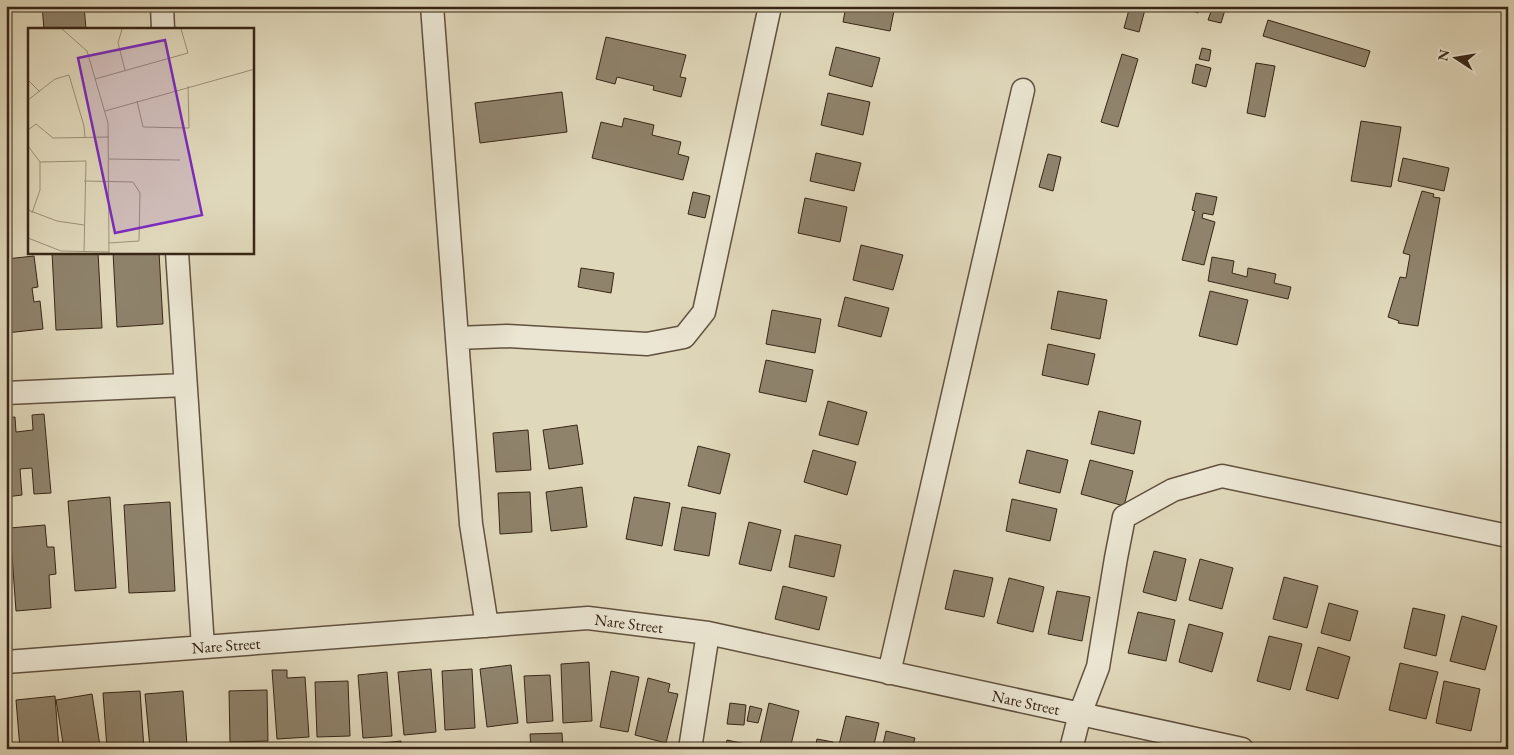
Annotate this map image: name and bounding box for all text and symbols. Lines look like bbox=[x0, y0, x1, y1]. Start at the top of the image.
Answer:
inset map bbox=[28, 28, 254, 254]
north arrow bbox=[1432, 32, 1482, 82]
text: N bbox=[1433, 47, 1453, 63]
street label: Nare Street bbox=[593, 609, 664, 638]
street label: Nare Street bbox=[191, 633, 261, 658]
street label: Nare Street bbox=[990, 685, 1062, 720]

